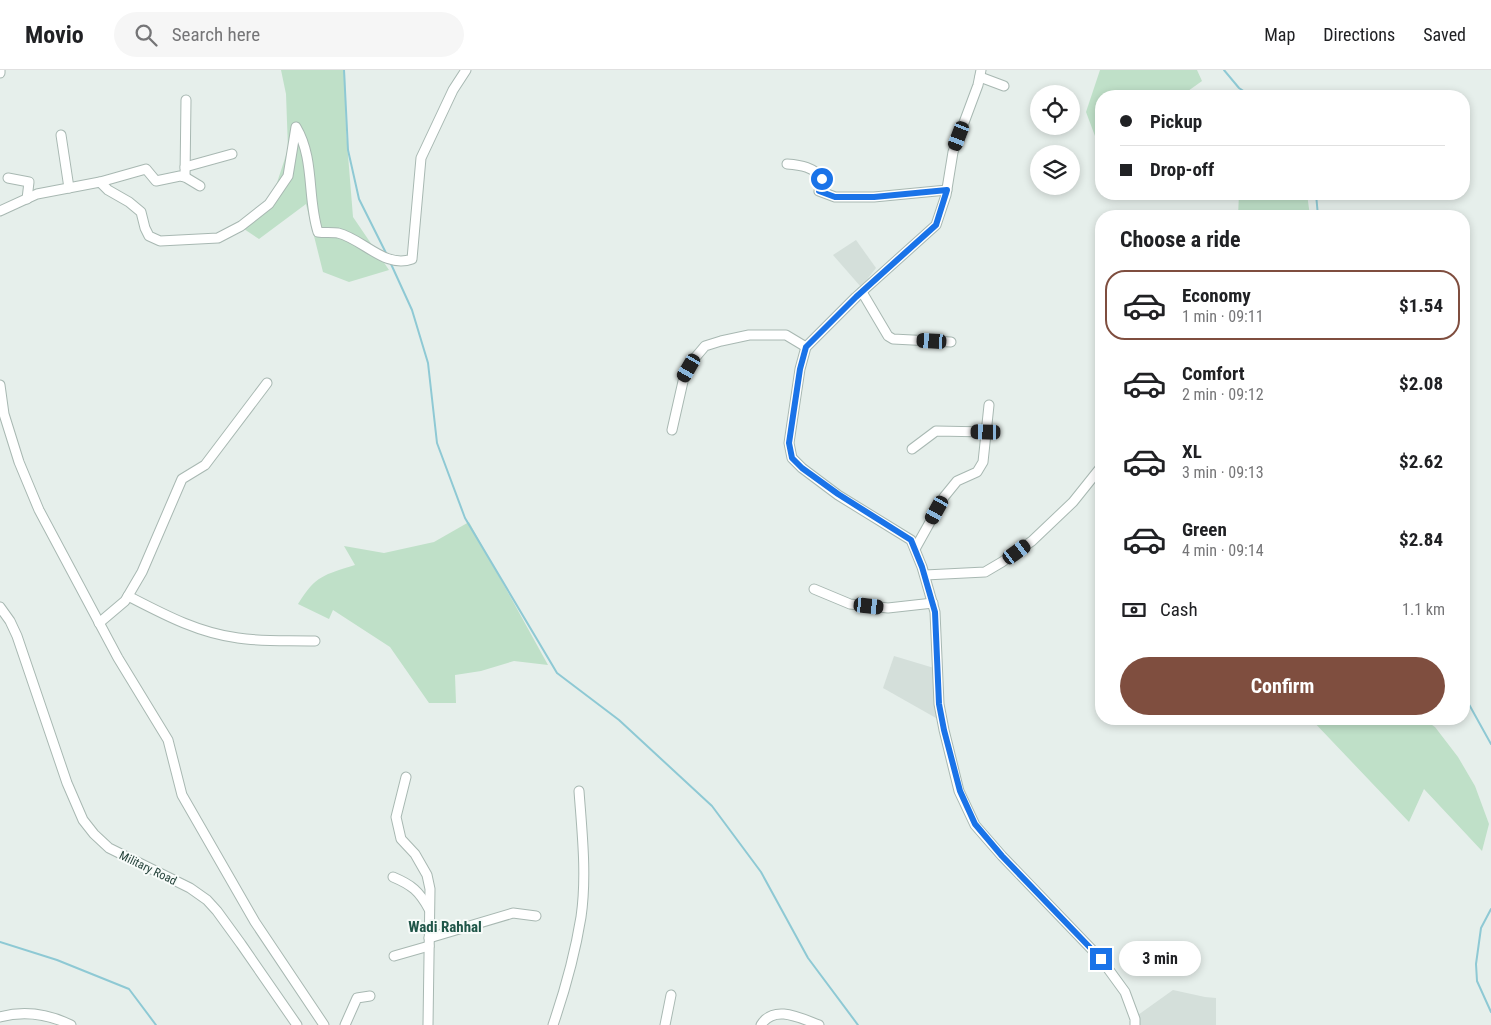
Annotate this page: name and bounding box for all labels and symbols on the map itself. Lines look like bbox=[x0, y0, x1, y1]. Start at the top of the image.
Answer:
car bbox=[946, 119, 971, 153]
route start bbox=[811, 168, 833, 190]
car bbox=[916, 333, 947, 349]
car bbox=[675, 351, 702, 385]
car bbox=[970, 424, 1001, 440]
car bbox=[923, 493, 950, 527]
car bbox=[1000, 537, 1033, 567]
car bbox=[853, 597, 884, 615]
street label: Military Road bbox=[117, 848, 179, 888]
district label: Wadi Rahhal bbox=[408, 918, 482, 936]
callout: 3 min bbox=[1118, 942, 1201, 976]
route end bbox=[1090, 948, 1112, 970]

